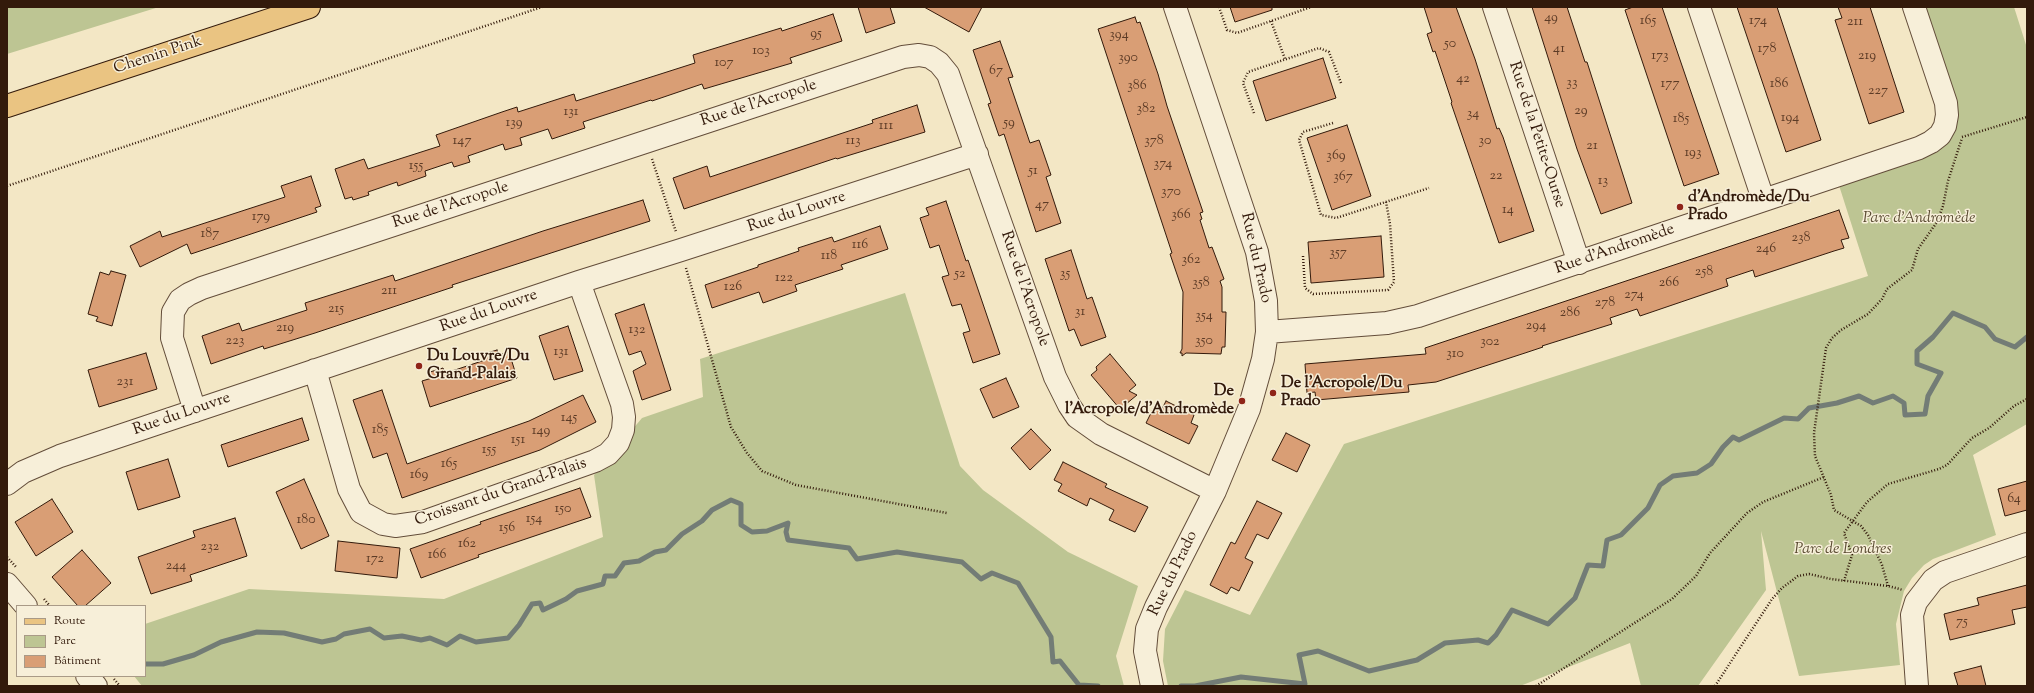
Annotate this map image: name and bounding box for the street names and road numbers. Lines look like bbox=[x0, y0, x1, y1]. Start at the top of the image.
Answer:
street label: Chemin Pink bbox=[111, 33, 205, 79]
street label: Rue de la Petite-Ourse bbox=[1503, 59, 1569, 211]
street label: Rue de l'Acropole bbox=[699, 76, 819, 132]
street label: Rue de l'Acropole bbox=[391, 178, 511, 234]
street label: Rue du Louvre bbox=[746, 188, 848, 238]
street label: Rue du Prado bbox=[1235, 211, 1275, 305]
street label: Rue d'Andromède bbox=[1553, 221, 1677, 279]
street label: Rue de l'Acropole bbox=[995, 229, 1053, 349]
street label: Rue du Louvre bbox=[438, 286, 540, 338]
street label: Rue du Louvre bbox=[131, 389, 233, 441]
street label: Croissant du Grand-Palais bbox=[413, 455, 589, 531]
street label: Rue du Prado bbox=[1145, 528, 1203, 620]

